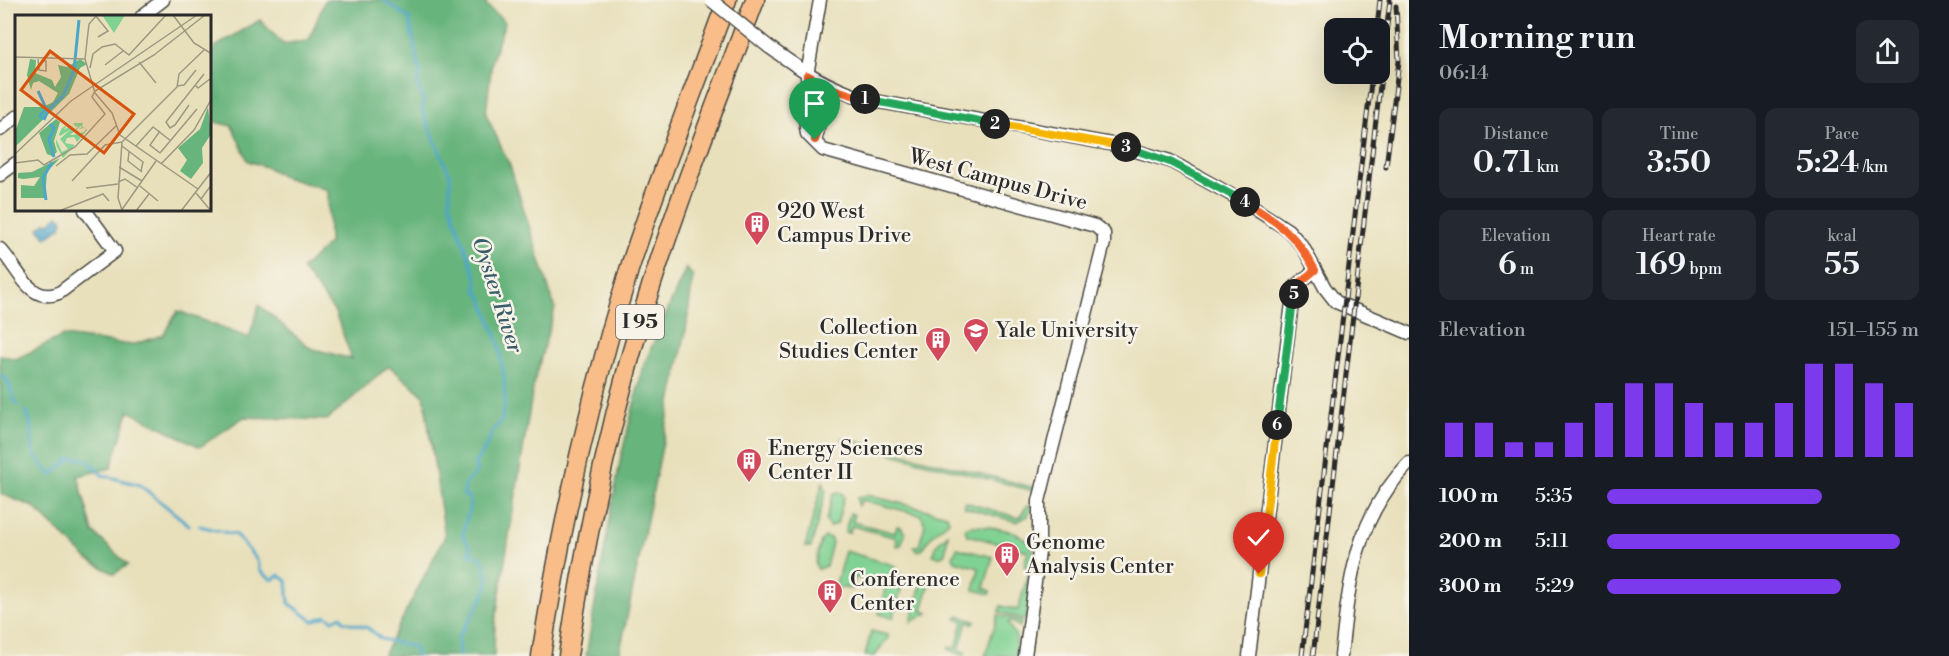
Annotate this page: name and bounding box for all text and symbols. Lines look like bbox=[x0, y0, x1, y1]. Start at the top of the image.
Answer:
inset map bbox=[15, 15, 212, 212]
map controls bbox=[1324, 18, 1390, 84]
button: locate bbox=[1324, 18, 1390, 84]
text: Morning run bbox=[1439, 18, 1636, 59]
button: share bbox=[1856, 20, 1919, 83]
text: 06:14 bbox=[1439, 61, 1489, 86]
pin bbox=[789, 78, 840, 140]
pin: 1 bbox=[850, 84, 880, 114]
icon: arrive bbox=[798, 87, 831, 120]
text: 1 bbox=[861, 89, 869, 109]
pin: 2 bbox=[980, 109, 1010, 139]
text: 2 bbox=[990, 114, 1000, 134]
text: Distance bbox=[1484, 124, 1548, 144]
text: Time bbox=[1660, 124, 1698, 144]
text: Pace bbox=[1825, 124, 1859, 144]
pin: 3 bbox=[1111, 132, 1141, 162]
text: 3 bbox=[1121, 137, 1131, 157]
street label: West Campus Drive bbox=[905, 143, 1090, 216]
text: 0.71 bbox=[1473, 144, 1533, 182]
text: 3:50 bbox=[1647, 144, 1711, 182]
text: 5:24 bbox=[1796, 144, 1859, 182]
text: km bbox=[1533, 157, 1559, 177]
text: /km bbox=[1859, 157, 1888, 177]
pin: 4 bbox=[1230, 187, 1260, 217]
text: 4 bbox=[1240, 192, 1250, 212]
place label: 920 West Campus Drive bbox=[777, 199, 911, 249]
building icon: 920 West Campus Drive bbox=[742, 209, 772, 247]
text: Elevation bbox=[1481, 226, 1551, 246]
text: Heart rate bbox=[1642, 226, 1716, 246]
text: kcal bbox=[1827, 226, 1857, 246]
water label: Oyster River bbox=[466, 233, 529, 357]
text: 6 bbox=[1498, 246, 1517, 284]
text: 169 bbox=[1636, 246, 1686, 284]
text: 55 bbox=[1824, 246, 1860, 284]
text: m bbox=[1517, 259, 1534, 279]
text: bpm bbox=[1686, 259, 1722, 279]
pin: 5 bbox=[1279, 279, 1309, 309]
text: 5 bbox=[1289, 284, 1299, 304]
road number: I 95 bbox=[616, 305, 664, 339]
place label: Collection Studies Center bbox=[779, 315, 918, 365]
school or university icon: Yale University bbox=[961, 316, 991, 354]
place label: Yale University bbox=[995, 318, 1139, 344]
text: Elevation bbox=[1439, 318, 1526, 343]
text: 151–155 m bbox=[1828, 318, 1919, 343]
building icon: Collection Studies Center bbox=[923, 325, 953, 363]
pin: 6 bbox=[1262, 410, 1292, 440]
text: 6 bbox=[1272, 415, 1282, 435]
place label: Energy Sciences Center II bbox=[768, 436, 923, 486]
building icon: Energy Sciences Center II bbox=[734, 446, 764, 484]
text: 100 m bbox=[1439, 484, 1498, 509]
text: 5:35 bbox=[1535, 484, 1573, 509]
pin bbox=[1233, 512, 1284, 574]
icon: check bbox=[1242, 521, 1275, 554]
text: 200 m bbox=[1439, 529, 1502, 554]
text: 5:11 bbox=[1535, 529, 1568, 554]
place label: Genome Analysis Center bbox=[1025, 530, 1174, 580]
building icon: Genome Analysis Center bbox=[992, 540, 1022, 578]
place label: Conference Center bbox=[850, 567, 960, 617]
text: 300 m bbox=[1439, 574, 1502, 599]
text: 5:29 bbox=[1535, 574, 1574, 599]
building icon: Conference Center bbox=[815, 577, 845, 615]

